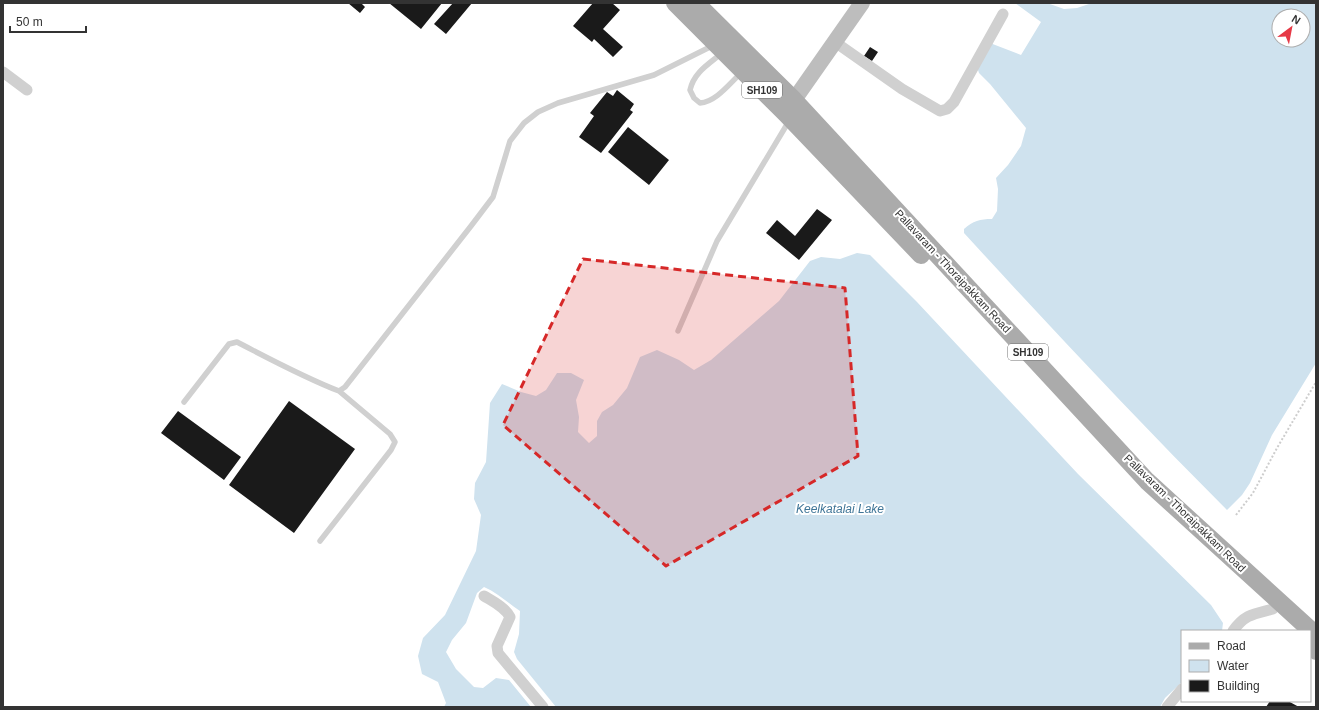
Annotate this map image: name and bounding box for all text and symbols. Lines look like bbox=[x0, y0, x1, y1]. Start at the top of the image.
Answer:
scale bar bbox=[10, 8, 86, 34]
north arrow bbox=[1271, 8, 1311, 48]
text: N bbox=[1290, 12, 1303, 27]
text: 50 m bbox=[16, 15, 43, 29]
road number: SH109 bbox=[742, 82, 782, 98]
street label: Pallavaram - Thoraipakkam Road bbox=[893, 207, 1013, 335]
road number: SH109 bbox=[1008, 344, 1048, 360]
street label: Pallavaram - Thoraipakkam Road bbox=[1122, 452, 1248, 574]
water label: Keelkatalai Lake bbox=[796, 502, 884, 516]
legend bbox=[1181, 630, 1311, 702]
text: Road bbox=[1217, 639, 1246, 653]
text: Water bbox=[1217, 659, 1249, 673]
text: Building bbox=[1217, 679, 1260, 693]

